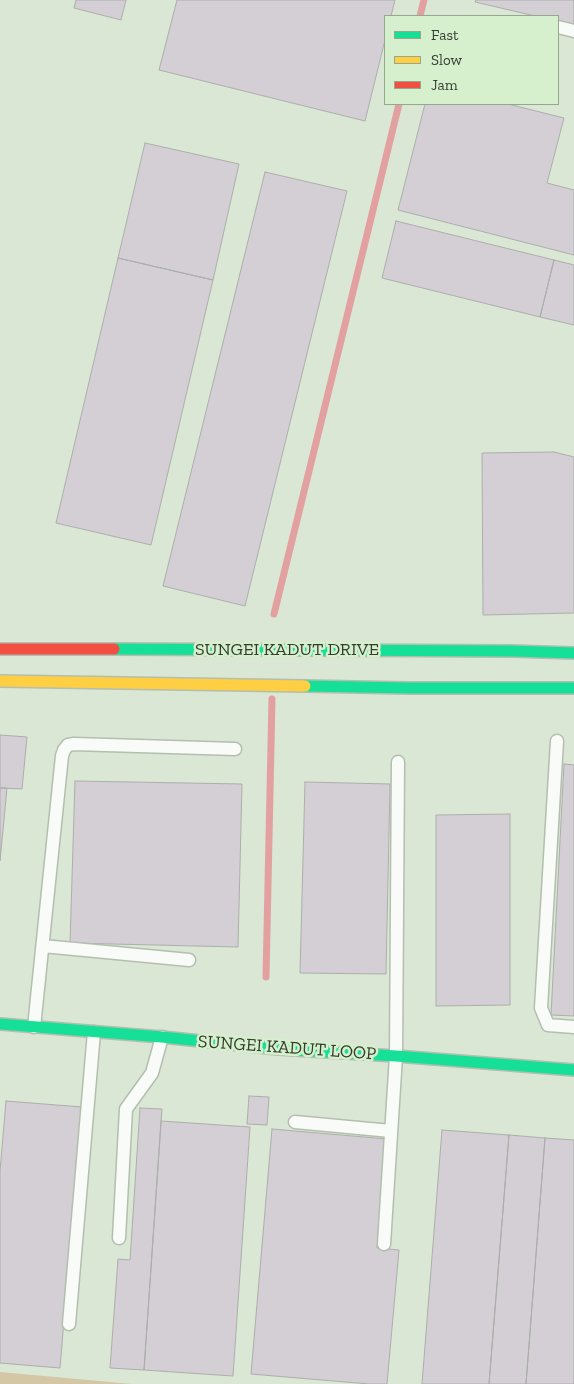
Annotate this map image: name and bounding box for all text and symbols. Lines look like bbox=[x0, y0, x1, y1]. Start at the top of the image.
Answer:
legend bbox=[384, 15, 559, 105]
text: Fast bbox=[431, 26, 459, 44]
text: Slow bbox=[431, 51, 462, 69]
text: Jam bbox=[431, 76, 458, 94]
street label: SUNGEI KADUT DRIVE bbox=[195, 639, 379, 661]
street label: SUNGEI KADUT LOOP bbox=[197, 1031, 377, 1065]

